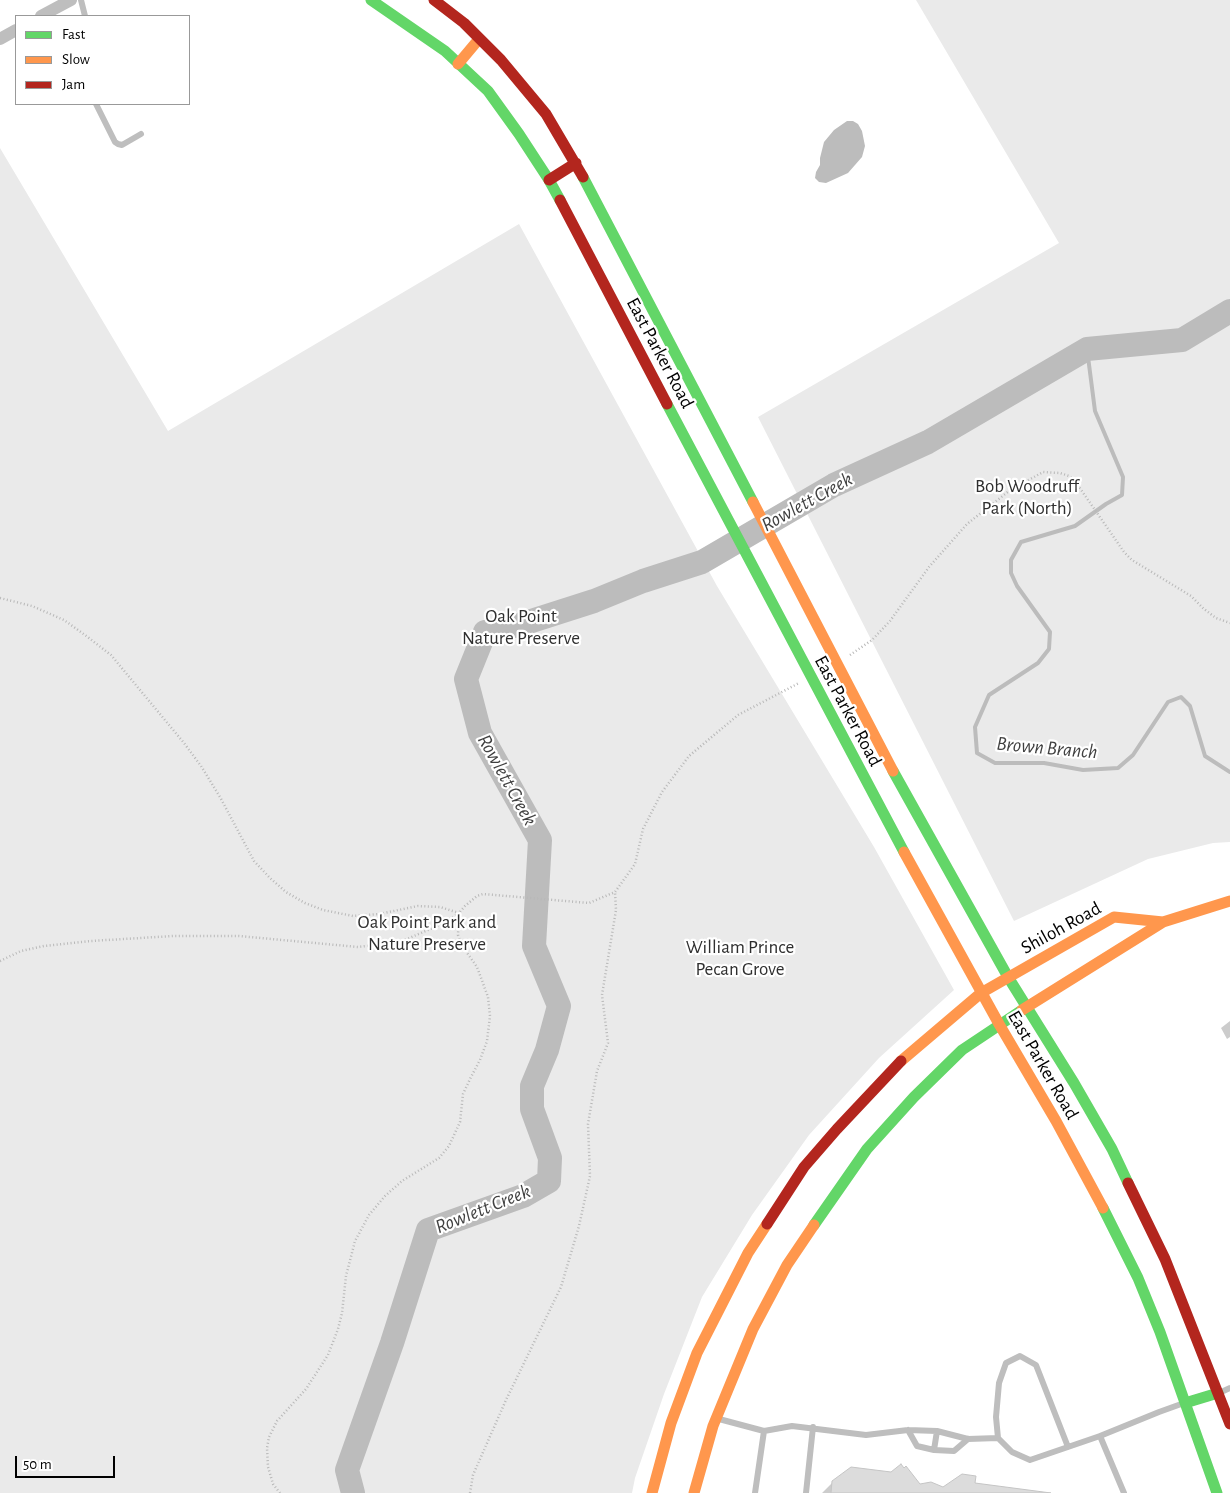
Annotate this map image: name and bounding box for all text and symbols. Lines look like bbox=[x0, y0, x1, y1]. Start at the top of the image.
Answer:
legend bbox=[15, 15, 190, 105]
text: Fast bbox=[62, 27, 85, 42]
text: Slow bbox=[62, 52, 90, 67]
text: Jam bbox=[62, 77, 85, 92]
street label: East Parker Road bbox=[621, 294, 699, 412]
water label: Rowlett Creek bbox=[757, 467, 857, 537]
park label: Bob Woodruff Park (North) bbox=[975, 475, 1079, 519]
park label: Oak Point Nature Preserve bbox=[462, 605, 580, 649]
street label: East Parker Road bbox=[809, 652, 887, 770]
water label: Rowlett Creek bbox=[472, 730, 542, 830]
water label: Brown Branch bbox=[996, 732, 1098, 764]
street label: Shiloh Road bbox=[1017, 897, 1105, 959]
park label: Oak Point Park and Nature Preserve bbox=[358, 911, 496, 955]
park label: William Prince Pecan Grove bbox=[686, 936, 794, 980]
street label: East Parker Road bbox=[1003, 1006, 1083, 1124]
water label: Rowlett Creek bbox=[432, 1179, 534, 1239]
scale bar bbox=[18, 1446, 118, 1478]
text: 50 m bbox=[23, 1457, 52, 1472]

